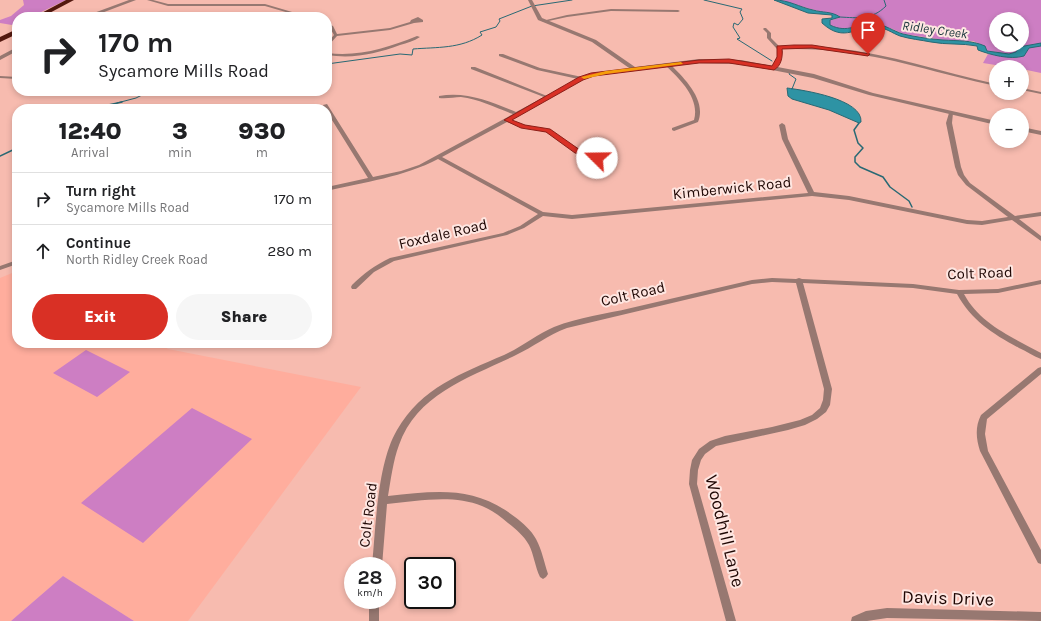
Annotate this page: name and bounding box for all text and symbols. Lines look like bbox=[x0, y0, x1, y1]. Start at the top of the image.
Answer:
map controls bbox=[989, 12, 1029, 148]
button: search bbox=[989, 12, 1029, 52]
pin bbox=[851, 13, 885, 54]
water label: Ridley Creek bbox=[901, 17, 969, 42]
icon: arrive bbox=[857, 19, 879, 41]
text: 170 m bbox=[98, 26, 173, 59]
icon: right bbox=[32, 28, 84, 80]
text: Sycamore Mills Road bbox=[98, 60, 269, 82]
button: + bbox=[989, 60, 1029, 100]
button: − bbox=[989, 108, 1029, 148]
text: 12:40 bbox=[58, 117, 122, 145]
text: 3 bbox=[172, 117, 188, 145]
text: 930 bbox=[238, 117, 286, 145]
position arrow bbox=[576, 137, 618, 179]
text: Arrival bbox=[71, 145, 109, 160]
text: min bbox=[168, 145, 192, 160]
text: m bbox=[256, 145, 268, 160]
street label: Kimberwick Road bbox=[672, 173, 792, 203]
text: Turn right bbox=[66, 182, 136, 200]
icon: right bbox=[32, 188, 54, 210]
text: 170 m bbox=[274, 190, 312, 208]
text: Sycamore Mills Road bbox=[66, 200, 190, 215]
street label: Foxdale Road bbox=[397, 215, 489, 253]
text: Continue bbox=[66, 234, 131, 252]
icon: ahead bbox=[32, 240, 54, 262]
text: 280 m bbox=[268, 242, 312, 260]
text: North Ridley Creek Road bbox=[66, 252, 208, 267]
street label: Colt Road bbox=[947, 263, 1013, 283]
street label: Colt Road bbox=[599, 278, 667, 310]
button: Exit bbox=[32, 294, 168, 340]
button: Share bbox=[176, 294, 312, 340]
street label: Woodhill Lane bbox=[700, 473, 750, 589]
street label: Colt Road bbox=[355, 481, 381, 549]
speed limit sign: 30 bbox=[404, 557, 456, 609]
text: 28 bbox=[357, 566, 383, 589]
street label: Davis Drive bbox=[902, 585, 994, 611]
text: km/h bbox=[357, 587, 383, 599]

